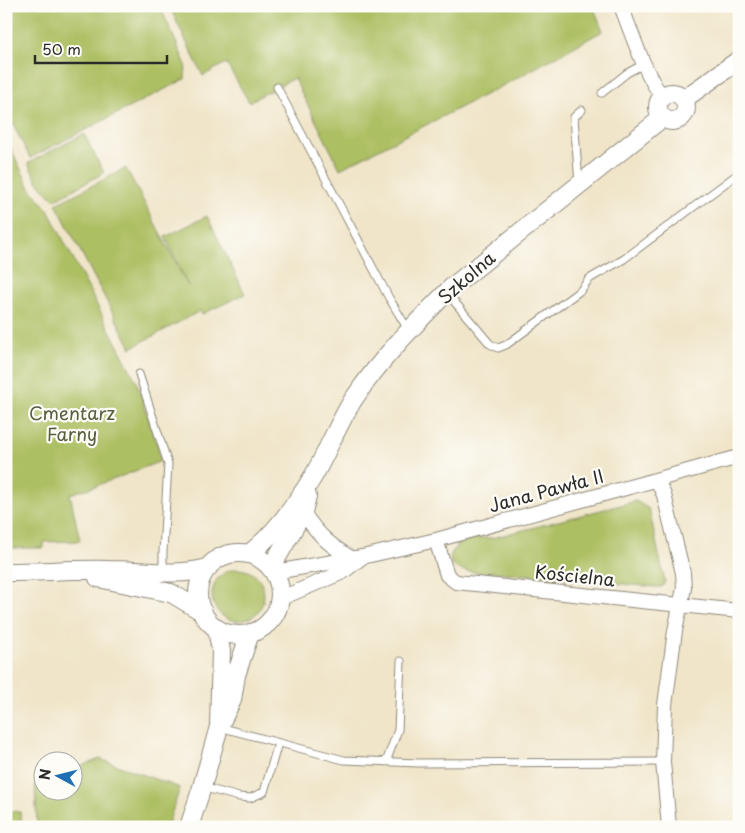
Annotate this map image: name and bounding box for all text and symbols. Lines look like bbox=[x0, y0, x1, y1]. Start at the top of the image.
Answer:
scale bar bbox=[35, 32, 168, 64]
text: 50 m bbox=[42, 37, 81, 60]
street label: Szkolna bbox=[431, 244, 501, 310]
park label: Cmentarz Farny bbox=[29, 399, 115, 447]
street label: Jana Pawła II bbox=[485, 462, 607, 518]
street label: Kościelna bbox=[534, 557, 617, 593]
north arrow bbox=[32, 750, 82, 800]
text: N bbox=[34, 768, 56, 781]

